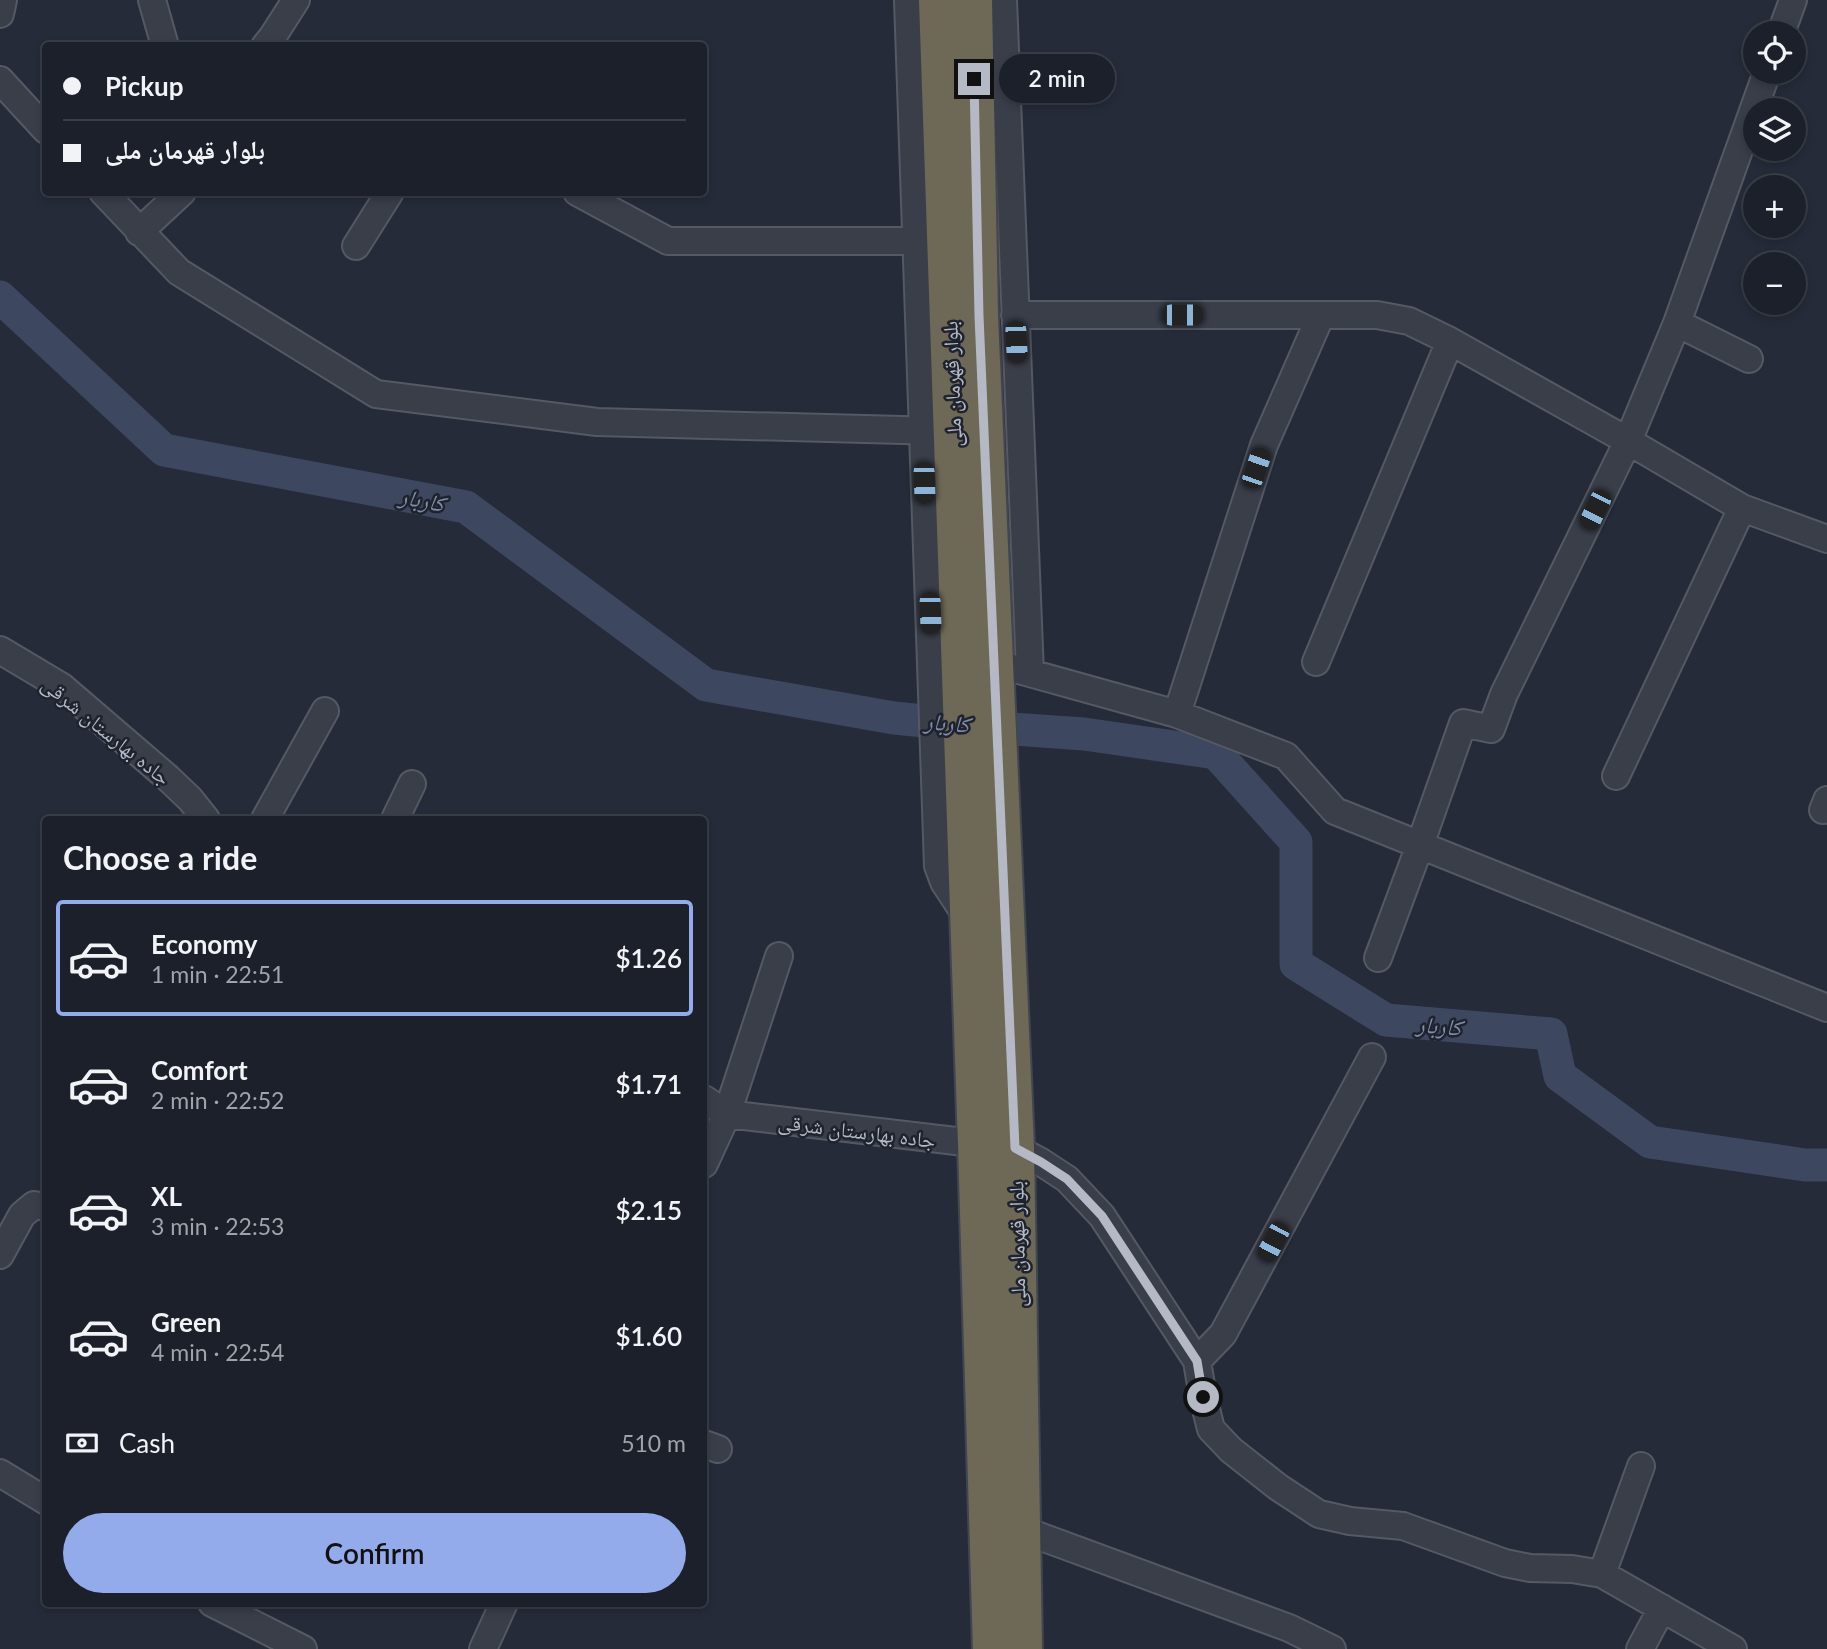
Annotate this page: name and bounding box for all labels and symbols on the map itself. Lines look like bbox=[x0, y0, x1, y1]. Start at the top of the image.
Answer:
callout: 2 min bbox=[998, 55, 1114, 104]
route end bbox=[958, 63, 990, 95]
car bbox=[1162, 305, 1204, 326]
street label: بلوار قهرمان ملی bbox=[936, 320, 968, 448]
car bbox=[1005, 320, 1028, 364]
car bbox=[1240, 445, 1273, 491]
car bbox=[913, 462, 936, 504]
water label: کاربار bbox=[395, 481, 450, 518]
car bbox=[1577, 487, 1614, 533]
car bbox=[919, 592, 942, 634]
street label: جاده بهارستان شرقی bbox=[36, 670, 176, 791]
water label: کاربار bbox=[921, 706, 974, 739]
water label: کاربار bbox=[1413, 1009, 1466, 1042]
street label: جاده بهارستان شرقی bbox=[777, 1108, 937, 1154]
street label: بلوار قهرمان ملی bbox=[1002, 1181, 1032, 1307]
car bbox=[1254, 1219, 1293, 1265]
route start bbox=[1187, 1381, 1219, 1413]

